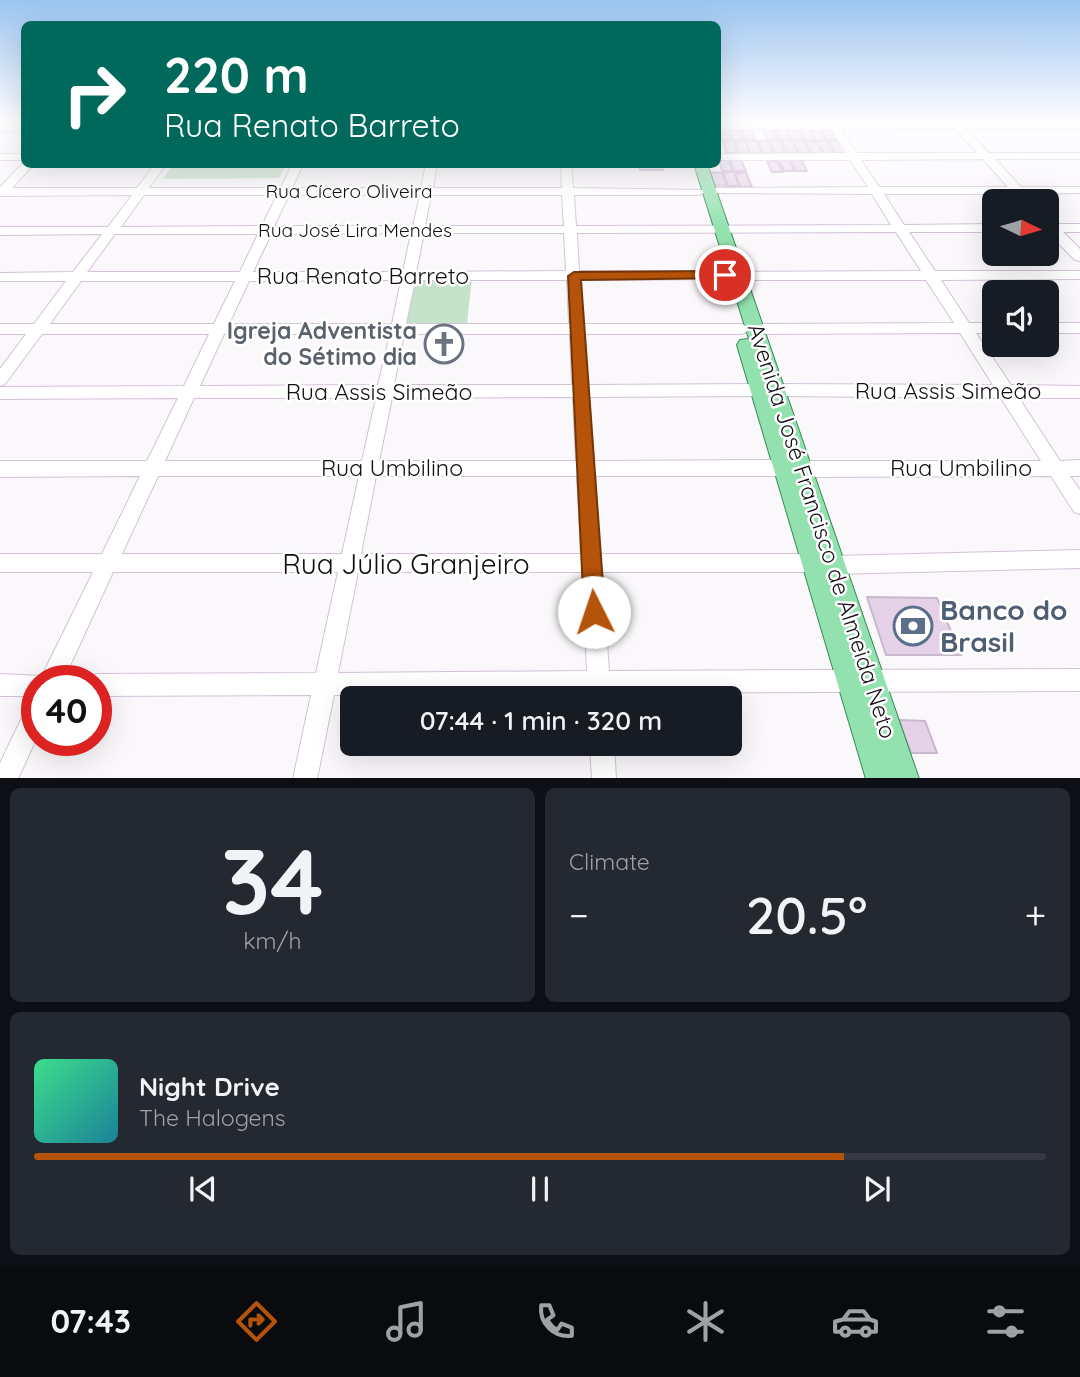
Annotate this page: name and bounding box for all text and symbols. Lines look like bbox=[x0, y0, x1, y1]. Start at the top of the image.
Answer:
text: 220 m bbox=[164, 44, 309, 105]
icon: right bbox=[49, 49, 140, 140]
text: Rua Renato Barreto bbox=[164, 105, 460, 145]
street label: Rua Cícero Oliveira bbox=[265, 179, 433, 203]
north arrow bbox=[982, 189, 1059, 266]
map controls bbox=[982, 189, 1059, 357]
street label: Rua José Lira Mendes bbox=[258, 218, 452, 242]
pin bbox=[695, 245, 755, 305]
icon: arrive bbox=[706, 256, 744, 294]
street label: Rua Renato Barreto bbox=[257, 261, 469, 290]
button: sound bbox=[982, 280, 1059, 357]
place label: Igreja Adventista do Sétimo dia bbox=[227, 316, 417, 371]
street label: Avenida José Francisco de Almeida Neto bbox=[741, 320, 903, 742]
church icon: Igreja Adventista do Sétimo dia bbox=[423, 323, 465, 365]
street label: Rua Assis Simeão bbox=[855, 376, 1041, 405]
street label: Rua Assis Simeão bbox=[286, 377, 472, 406]
street label: Rua Umbilino bbox=[321, 453, 463, 482]
street label: Rua Umbilino bbox=[890, 453, 1032, 482]
street label: Rua Júlio Granjeiro bbox=[282, 546, 530, 581]
position arrow bbox=[557, 575, 631, 649]
place label: Banco do Brasil bbox=[940, 592, 1068, 659]
bank icon: Banco do Brasil bbox=[892, 605, 934, 647]
speed limit sign: 40 bbox=[21, 665, 112, 756]
text: 07:44 · 1 min · 320 m bbox=[420, 704, 662, 737]
text: 34 bbox=[221, 823, 324, 937]
text: Climate bbox=[569, 847, 650, 876]
text: 20.5° bbox=[746, 882, 867, 947]
text: − bbox=[569, 891, 589, 939]
text: + bbox=[1025, 891, 1046, 939]
text: km/h bbox=[243, 926, 302, 955]
text: Night Drive bbox=[139, 1070, 280, 1103]
text: The Halogens bbox=[139, 1103, 286, 1132]
icon: previous bbox=[184, 1170, 222, 1208]
icon: pause bbox=[521, 1170, 559, 1208]
icon: next bbox=[858, 1170, 896, 1208]
icon: directions bbox=[232, 1297, 281, 1346]
icon: music bbox=[382, 1297, 431, 1346]
icon: phone bbox=[531, 1297, 580, 1346]
icon: climate bbox=[681, 1297, 730, 1346]
icon: car bbox=[831, 1297, 880, 1346]
icon: filters bbox=[981, 1297, 1030, 1346]
text: 07:43 bbox=[50, 1301, 131, 1341]

